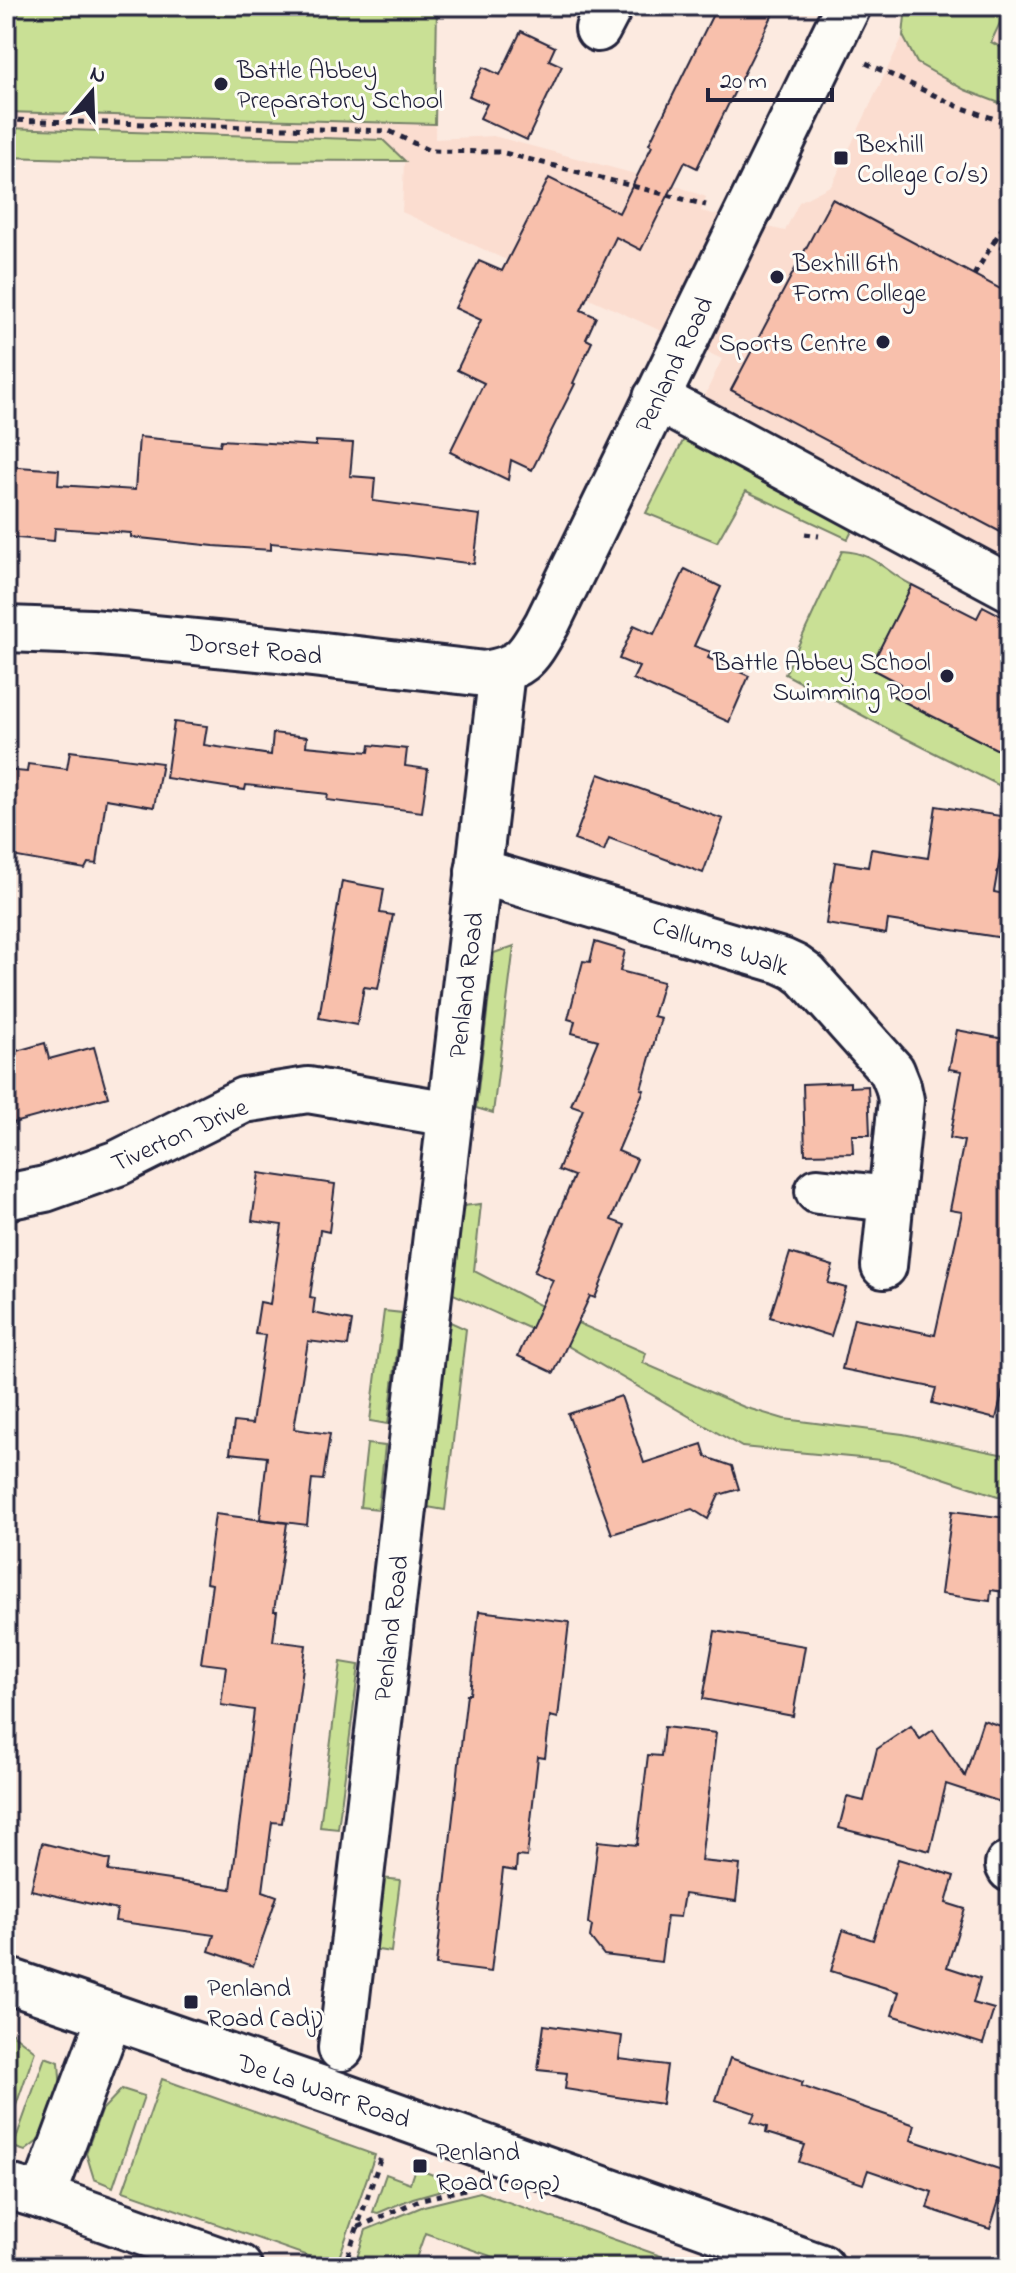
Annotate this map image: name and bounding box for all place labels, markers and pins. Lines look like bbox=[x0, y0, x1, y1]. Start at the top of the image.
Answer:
place label: Battle Abbey Preparatory School bbox=[236, 53, 443, 121]
marker: Battle Abbey Preparatory School bbox=[212, 75, 230, 93]
place label: Bexhill College (o/s) bbox=[856, 127, 988, 195]
marker: Bexhill College (o/s) bbox=[832, 149, 850, 167]
place label: Bexhill 6th Form College bbox=[792, 246, 927, 314]
marker: Bexhill 6th Form College bbox=[768, 268, 786, 286]
place label: Sports Centre bbox=[719, 326, 867, 364]
marker: Sports Centre bbox=[874, 333, 892, 351]
place label: Battle Abbey School Swimming Pool bbox=[712, 645, 931, 713]
marker: Battle Abbey School Swimming Pool bbox=[938, 667, 956, 685]
place label: Penland Road (adj) bbox=[207, 1971, 323, 2039]
marker: Penland Road (adj) bbox=[182, 1993, 200, 2011]
place label: Penland Road (opp) bbox=[436, 2135, 560, 2203]
marker: Penland Road (opp) bbox=[411, 2157, 429, 2175]

